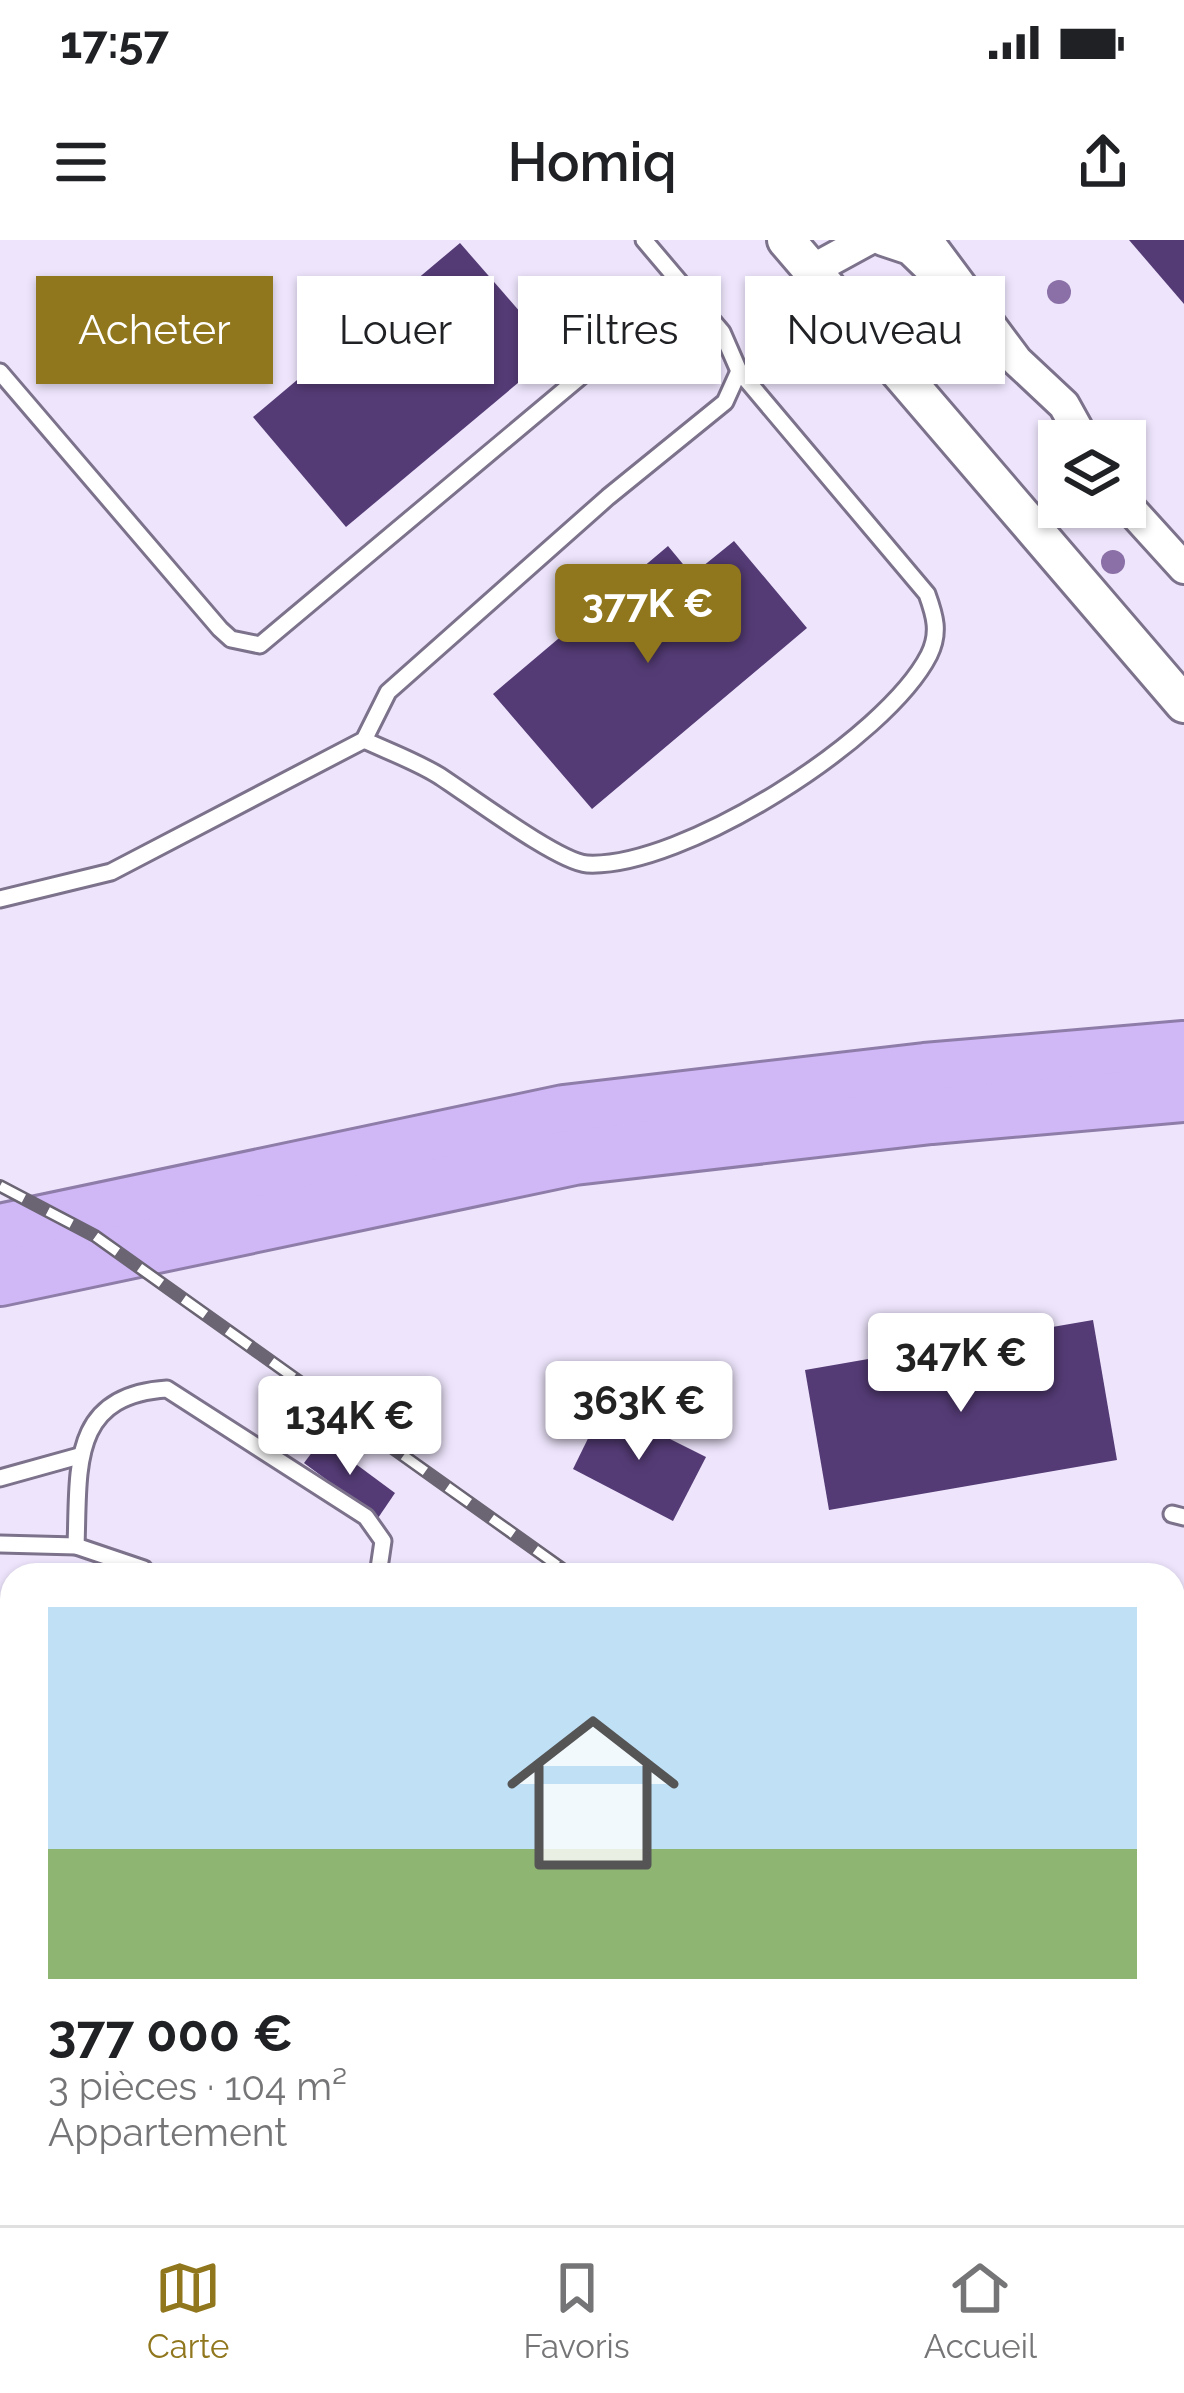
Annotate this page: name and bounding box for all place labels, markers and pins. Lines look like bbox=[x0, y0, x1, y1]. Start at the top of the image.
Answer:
pin: 377K € bbox=[550, 564, 746, 666]
pin: 347K € bbox=[863, 1313, 1059, 1415]
pin: 363K € bbox=[541, 1361, 737, 1463]
pin: 134K € bbox=[252, 1376, 448, 1478]

